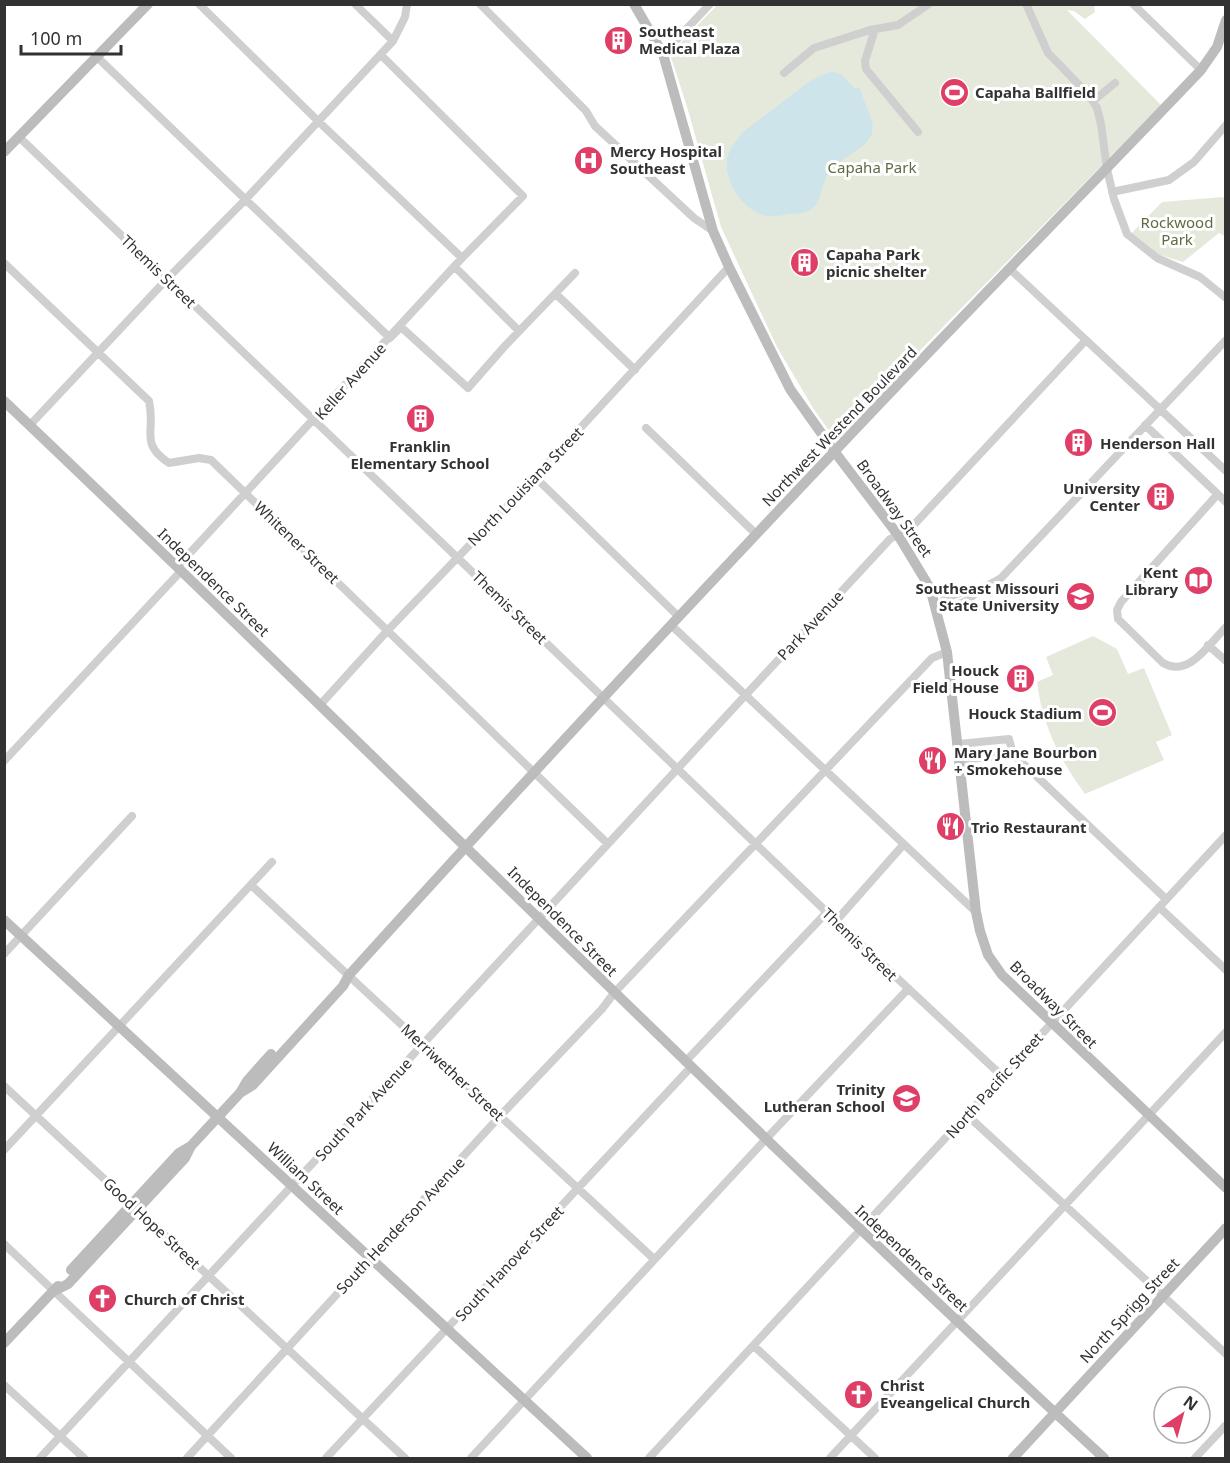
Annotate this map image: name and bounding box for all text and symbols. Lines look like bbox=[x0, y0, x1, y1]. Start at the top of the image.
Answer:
scale bar bbox=[21, 18, 122, 56]
place label: Southeast Medical Plaza bbox=[639, 21, 740, 58]
building icon: Southeast Medical Plaza bbox=[602, 24, 634, 56]
text: 100 m bbox=[30, 26, 82, 50]
sports icon: Capaha Ballfield bbox=[938, 76, 970, 108]
place label: Capaha Ballfield bbox=[975, 82, 1096, 102]
place label: Mercy Hospital Southeast bbox=[610, 141, 722, 178]
hospital icon: Mercy Hospital Southeast bbox=[573, 144, 605, 176]
park label: Capaha Park bbox=[828, 157, 916, 177]
park label: Rockwood Park bbox=[1141, 212, 1213, 249]
street label: Themis Street bbox=[117, 230, 201, 312]
place label: Capaha Park picnic shelter bbox=[826, 244, 927, 281]
building icon: Capaha Park picnic shelter bbox=[789, 247, 821, 279]
street label: Keller Avenue bbox=[310, 338, 390, 424]
street label: Northwest Westend Boulevard bbox=[757, 342, 921, 510]
building icon: Franklin Elementary School bbox=[404, 403, 436, 435]
street label: North Louisiana Street bbox=[463, 422, 588, 550]
building icon: Henderson Hall bbox=[1063, 427, 1095, 459]
place label: Henderson Hall bbox=[1100, 433, 1215, 453]
place label: Franklin Elementary School bbox=[351, 436, 489, 473]
street label: Broadway Street bbox=[853, 455, 938, 561]
place label: University Center bbox=[1063, 478, 1140, 515]
building icon: University Center bbox=[1145, 481, 1177, 513]
street label: Whitener Street bbox=[250, 496, 344, 588]
street label: Independence Street bbox=[154, 524, 274, 641]
place label: Kent Library bbox=[1125, 562, 1178, 599]
library icon: Kent Library bbox=[1183, 565, 1215, 597]
street label: Themis Street bbox=[468, 566, 552, 648]
place label: Southeast Missouri State University bbox=[915, 578, 1059, 615]
school or university icon: Southeast Missouri State University bbox=[1064, 581, 1096, 613]
street label: Park Avenue bbox=[773, 586, 847, 664]
place label: Houck Field House bbox=[912, 660, 1000, 697]
building icon: Houck Field House bbox=[1004, 663, 1036, 695]
sports icon: Houck Stadium bbox=[1087, 697, 1119, 729]
place label: Houck Stadium bbox=[968, 703, 1082, 723]
place label: Mary Jane Bourbon + Smokehouse bbox=[954, 742, 1097, 779]
restaurant icon: Mary Jane Bourbon + Smokehouse bbox=[917, 745, 949, 777]
restaurant icon: Trio Restaurant bbox=[934, 811, 966, 843]
place label: Trio Restaurant bbox=[971, 817, 1087, 837]
street label: Independence Street bbox=[504, 862, 623, 981]
street label: Themis Street bbox=[818, 903, 902, 985]
street label: Broadway Street bbox=[1006, 956, 1102, 1052]
street label: Merriwether Street bbox=[397, 1019, 509, 1125]
street label: North Pacific Street bbox=[941, 1027, 1047, 1142]
street label: South Park Avenue bbox=[310, 1053, 416, 1165]
place label: Trinity Lutheran School bbox=[764, 1079, 885, 1116]
school or university icon: Trinity Lutheran School bbox=[890, 1082, 922, 1114]
street label: William Street bbox=[263, 1137, 349, 1219]
street label: South Henderson Avenue bbox=[331, 1152, 469, 1298]
street label: Good Hope Street bbox=[99, 1173, 205, 1274]
street label: Independence Street bbox=[851, 1200, 973, 1316]
street label: South Hanover Street bbox=[450, 1201, 568, 1325]
street label: North Sprigg Street bbox=[1075, 1253, 1183, 1367]
church icon: Church of Christ bbox=[87, 1283, 119, 1315]
place label: Church of Christ bbox=[124, 1289, 245, 1309]
place label: Christ Eveangelical Church bbox=[880, 1375, 1030, 1412]
church icon: Christ Eveangelical Church bbox=[843, 1378, 875, 1410]
north arrow bbox=[1152, 1385, 1212, 1445]
text: N bbox=[1179, 1390, 1203, 1416]

